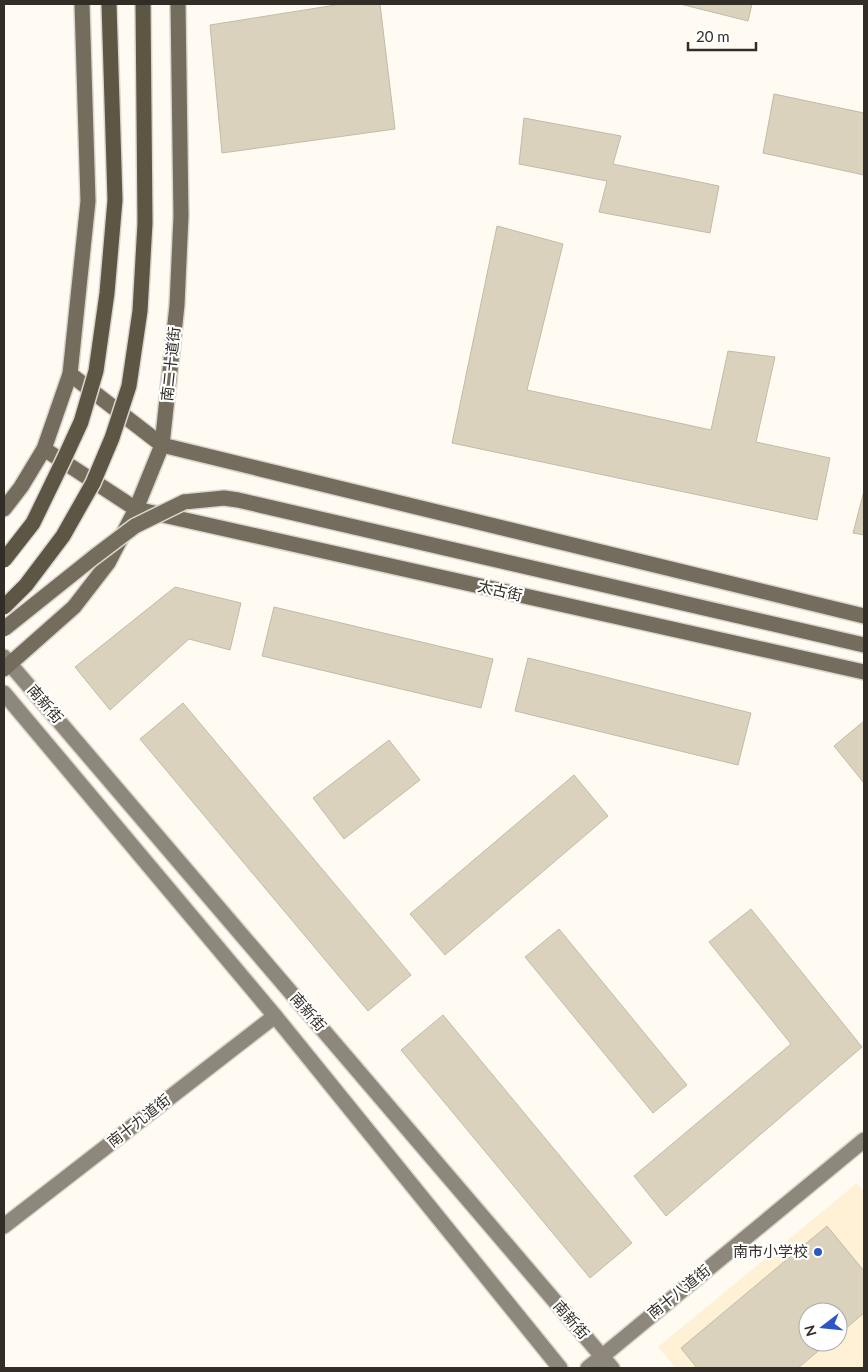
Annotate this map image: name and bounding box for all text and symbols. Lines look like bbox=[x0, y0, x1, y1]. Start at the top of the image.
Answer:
scale bar bbox=[688, 20, 756, 52]
text: 20 m bbox=[696, 27, 730, 45]
street label: 南二十道街 bbox=[157, 326, 183, 402]
street label: 太古街 bbox=[476, 576, 524, 604]
street label: 南新街 bbox=[24, 680, 67, 726]
street label: 南新街 bbox=[287, 988, 330, 1034]
street label: 南十九道街 bbox=[103, 1090, 173, 1150]
place label: 南市小学校 bbox=[733, 1242, 808, 1260]
marker: 南市小学校 bbox=[812, 1246, 824, 1258]
street label: 南十八道街 bbox=[644, 1261, 713, 1322]
street label: 南新街 bbox=[550, 1296, 593, 1342]
north arrow bbox=[798, 1302, 848, 1352]
text: N bbox=[800, 1323, 820, 1338]

